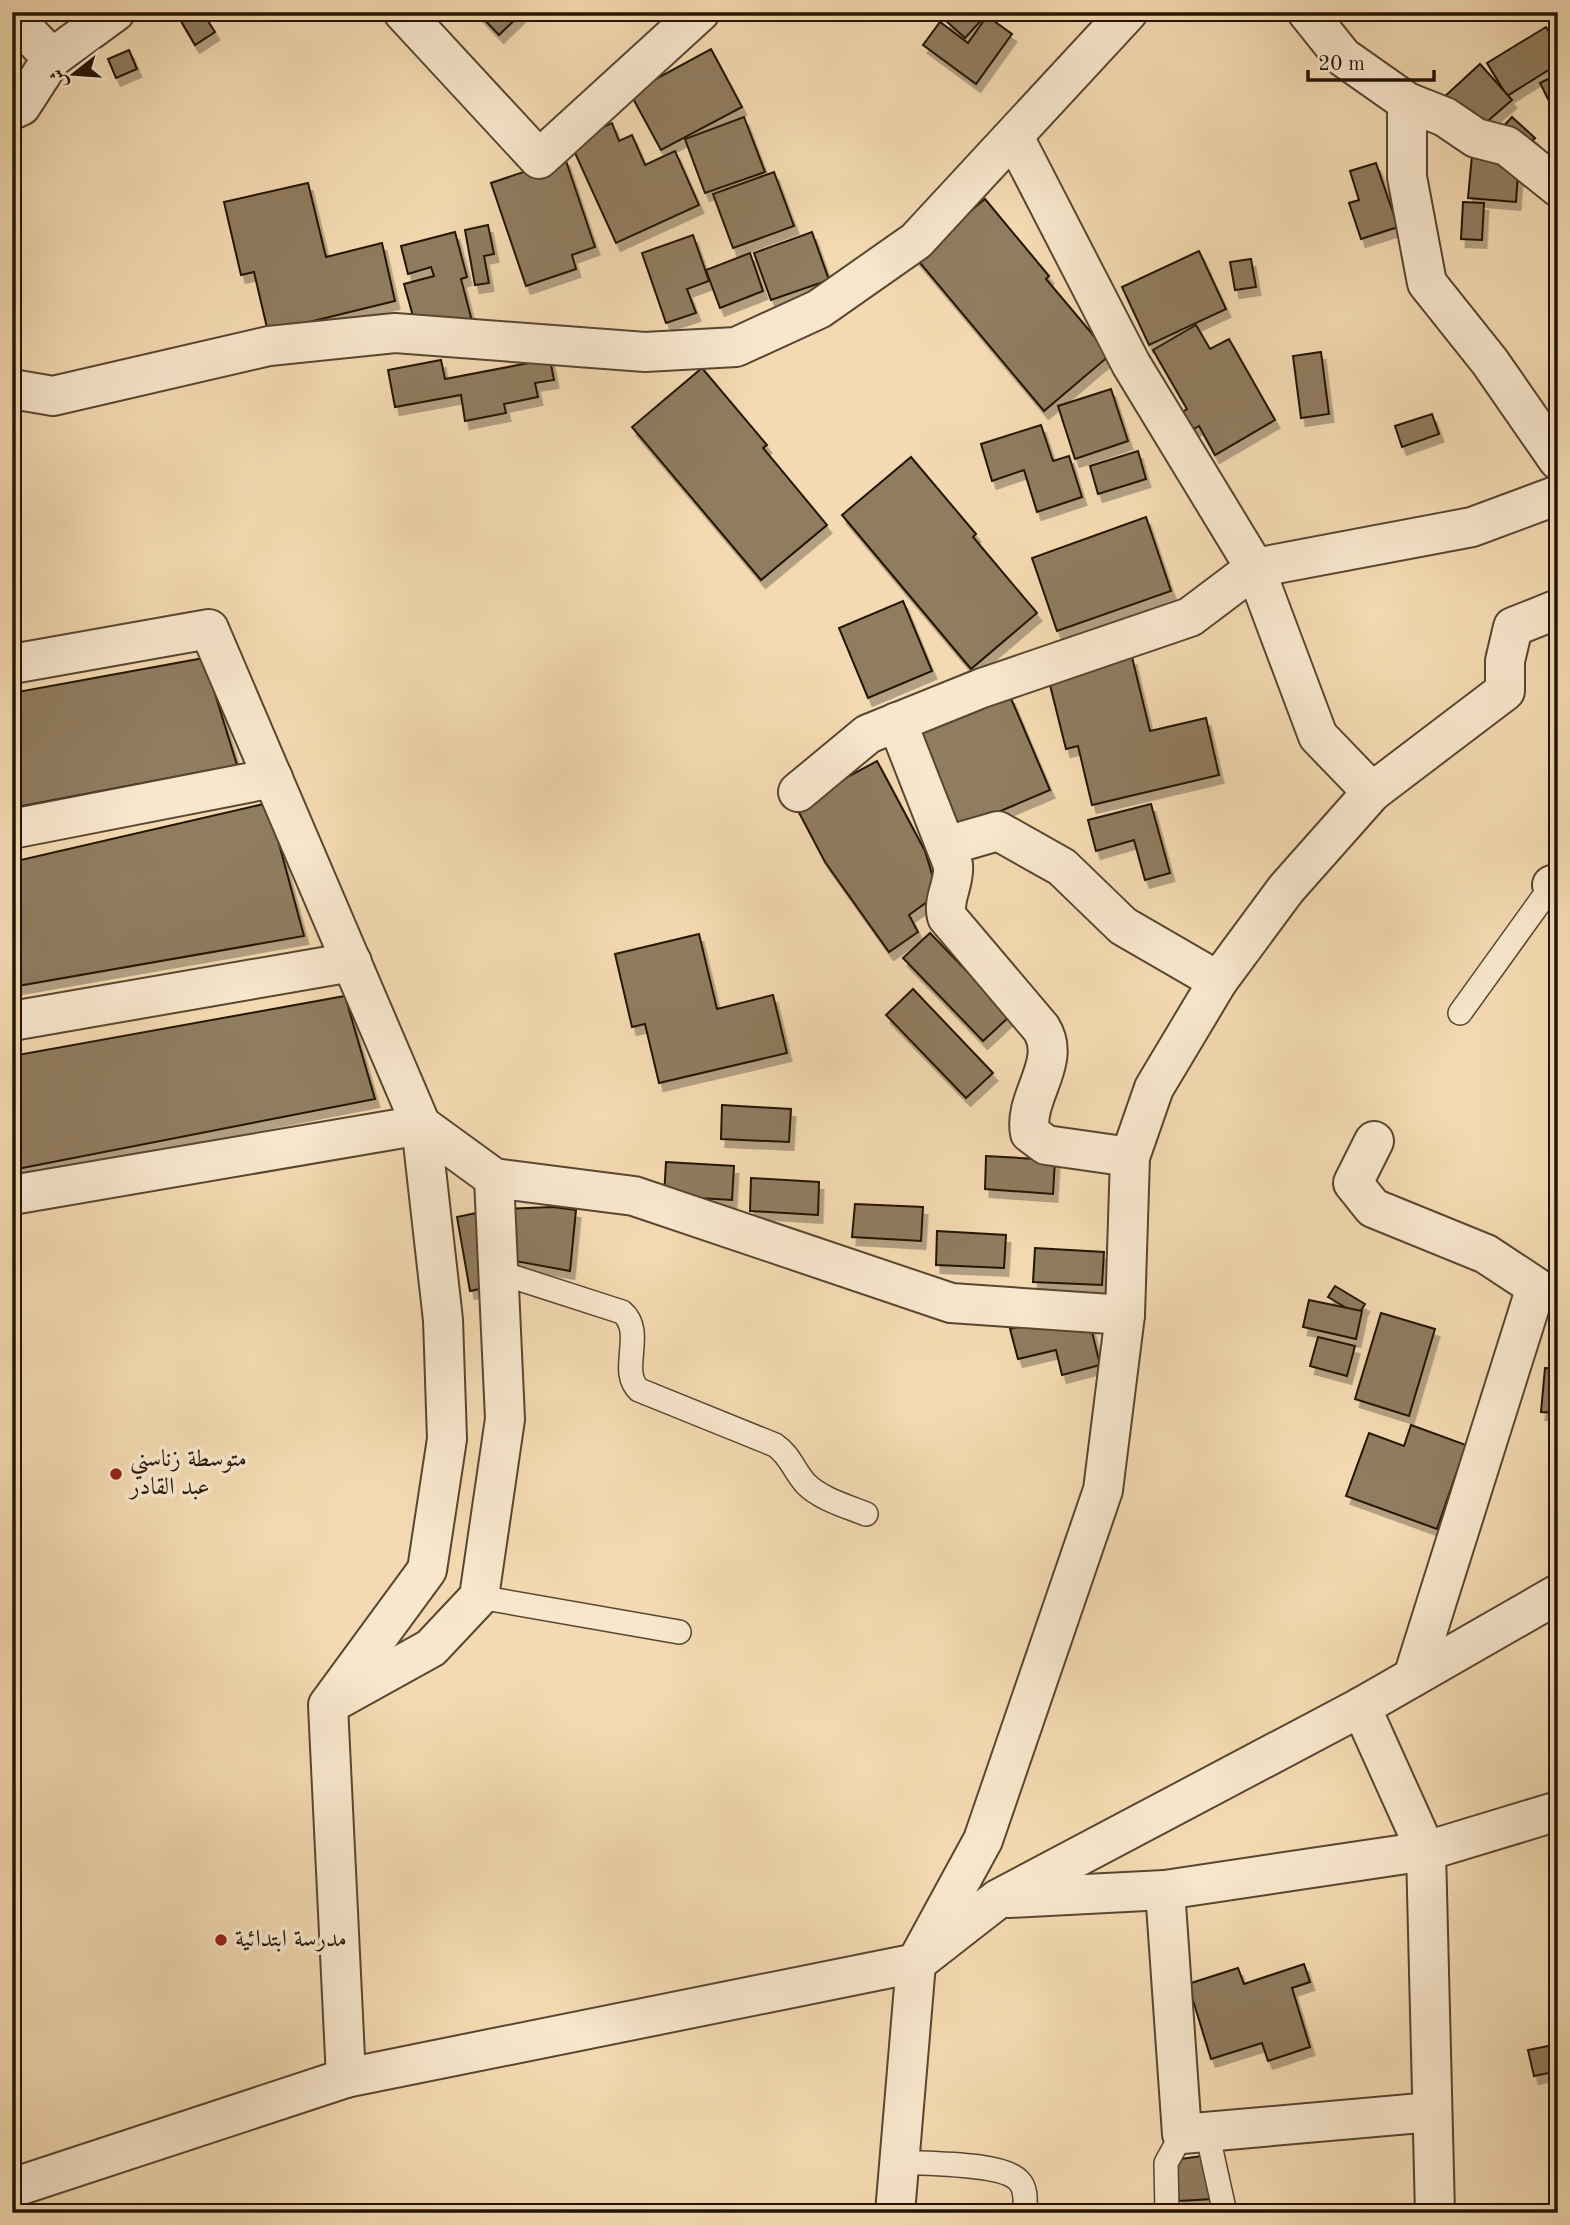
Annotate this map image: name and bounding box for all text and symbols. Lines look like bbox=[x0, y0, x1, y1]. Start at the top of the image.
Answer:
north arrow bbox=[38, 38, 108, 108]
scale bar bbox=[1308, 38, 1434, 82]
text: 20 m bbox=[1318, 54, 1365, 75]
text: ش bbox=[48, 66, 72, 90]
place label: متوسطة زناسني عبد القادر bbox=[128, 1448, 247, 1500]
marker: متوسطة زناسني عبد القادر bbox=[108, 1466, 124, 1482]
place label: مدرسة ابتدائية bbox=[235, 1928, 347, 1952]
marker: مدرسة ابتدائية bbox=[213, 1932, 229, 1948]

